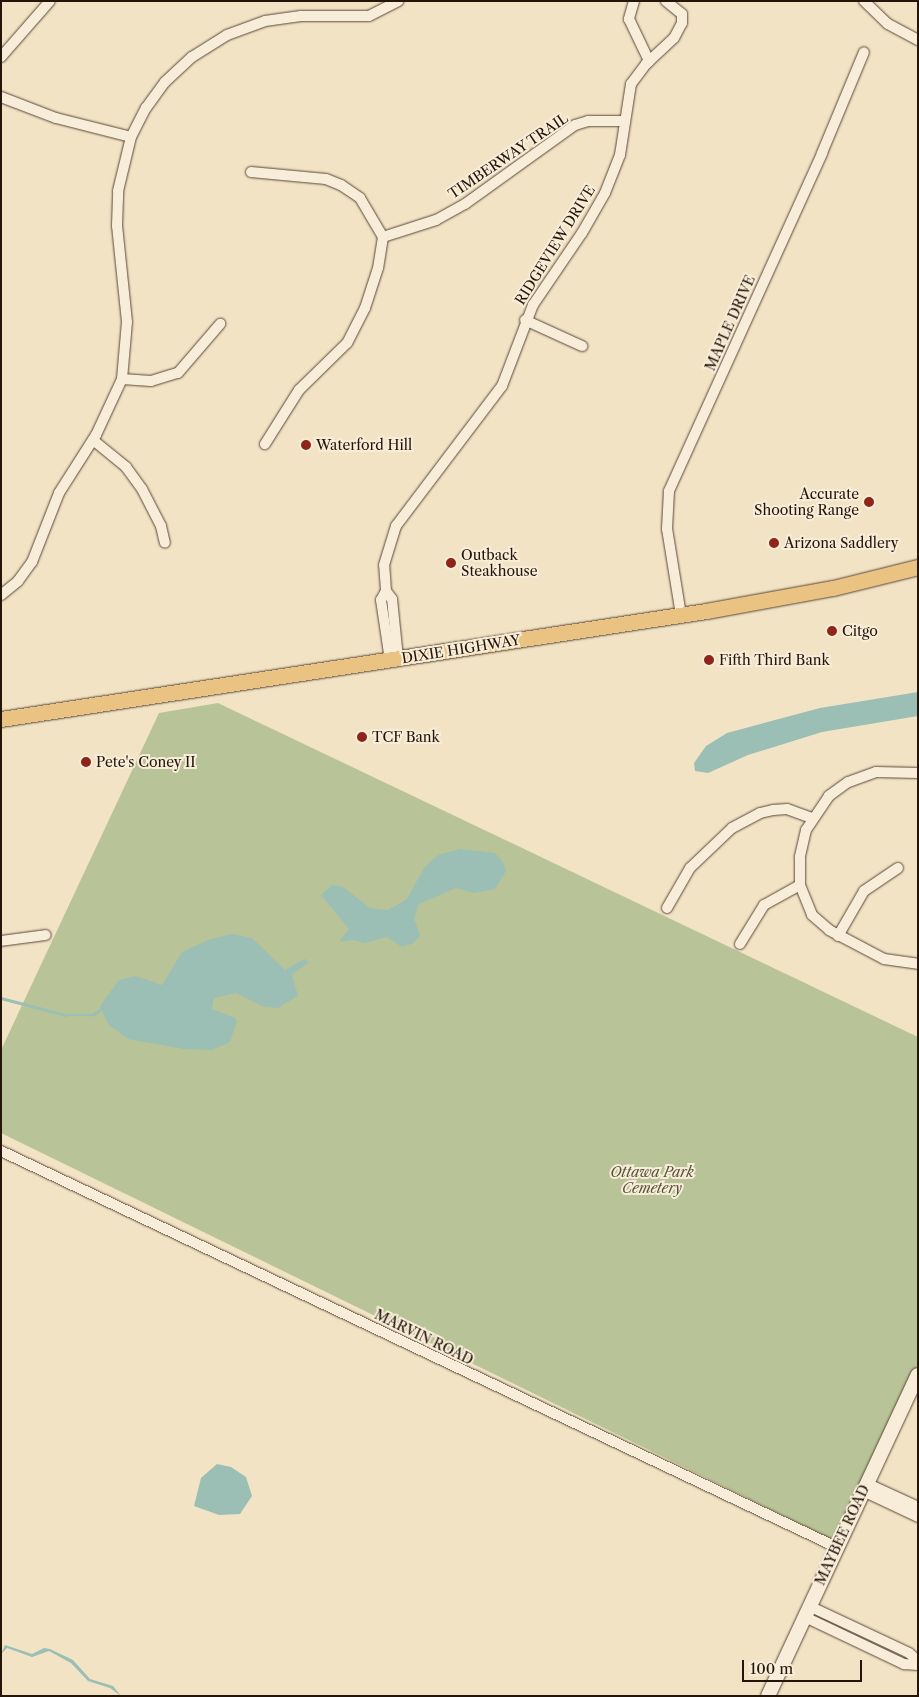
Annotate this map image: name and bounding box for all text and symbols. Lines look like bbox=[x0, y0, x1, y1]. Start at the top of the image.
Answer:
street label: TIMBERWAY TRAIL bbox=[445, 109, 571, 203]
street label: RIDGEVIEW DRIVE bbox=[511, 182, 599, 308]
street label: MAPLE DRIVE bbox=[701, 273, 759, 373]
place label: Waterford Hill bbox=[316, 437, 412, 453]
marker: Waterford Hill bbox=[300, 439, 312, 451]
place label: Accurate Shooting Range bbox=[754, 486, 859, 518]
marker: Accurate Shooting Range bbox=[863, 496, 875, 508]
place label: Arizona Saddlery bbox=[784, 535, 899, 551]
marker: Arizona Saddlery bbox=[768, 537, 780, 549]
place label: Outback Steakhouse bbox=[461, 547, 538, 580]
marker: Outback Steakhouse bbox=[445, 557, 457, 569]
place label: Citgo bbox=[842, 623, 878, 639]
marker: Citgo bbox=[826, 625, 838, 637]
street label: DIXIE HIGHWAY bbox=[400, 631, 522, 667]
place label: Fifth Third Bank bbox=[719, 652, 830, 668]
marker: Fifth Third Bank bbox=[703, 654, 715, 666]
place label: TCF Bank bbox=[372, 729, 440, 745]
marker: TCF Bank bbox=[356, 731, 368, 743]
place label: Pete's Coney II bbox=[96, 754, 196, 770]
marker: Pete's Coney II bbox=[80, 756, 92, 768]
park label: Ottawa Park Cemetery bbox=[610, 1164, 694, 1196]
street label: MARVIN ROAD bbox=[372, 1306, 476, 1368]
street label: MAYBEE ROAD bbox=[811, 1482, 873, 1588]
scale bar bbox=[744, 1650, 864, 1682]
text: 100 m bbox=[750, 1659, 793, 1678]

